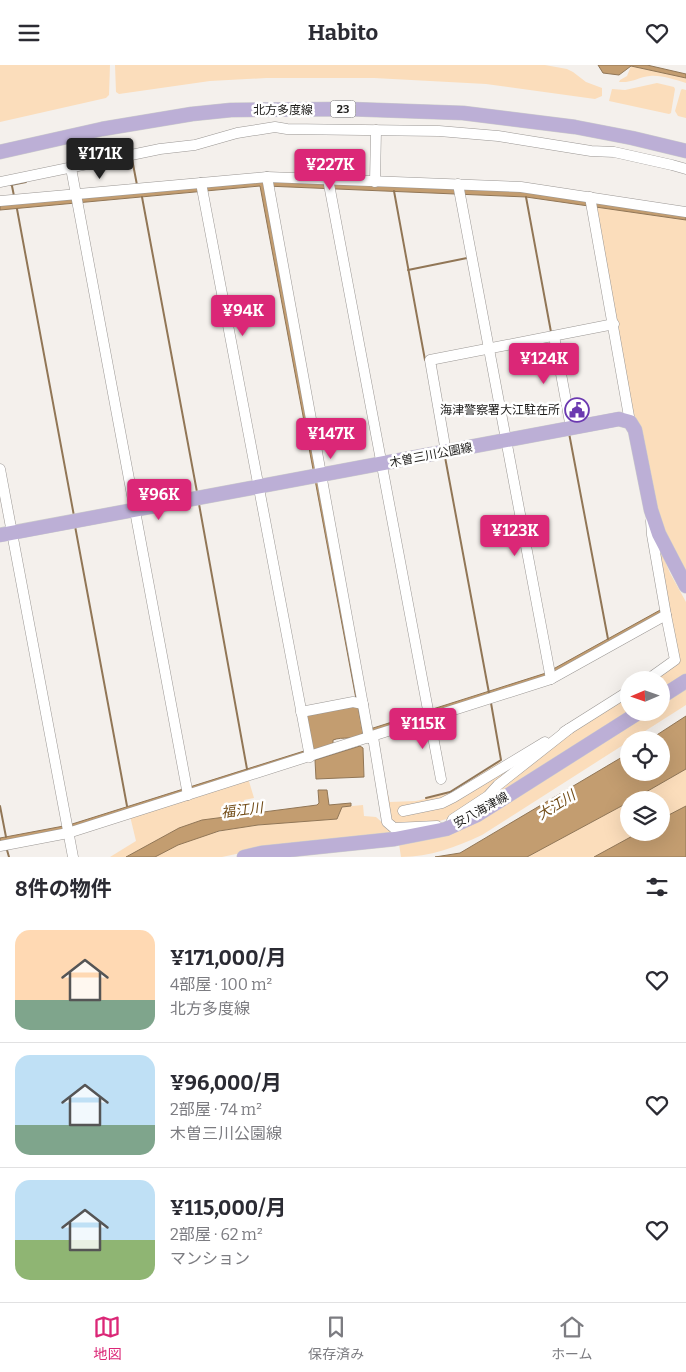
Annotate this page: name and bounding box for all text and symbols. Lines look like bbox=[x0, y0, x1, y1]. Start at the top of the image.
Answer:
icon: menu bbox=[15, 19, 43, 47]
text: Habito bbox=[308, 19, 378, 46]
icon: heart bbox=[643, 19, 671, 47]
road number: 23 bbox=[330, 101, 356, 117]
street label: 北方多度線 bbox=[253, 103, 313, 117]
pin: ¥171K bbox=[65, 137, 135, 180]
text: ¥171K bbox=[77, 144, 123, 163]
pin: ¥227K bbox=[295, 149, 365, 191]
text: ¥227K bbox=[305, 155, 355, 174]
pin: ¥94K bbox=[213, 295, 273, 337]
text: ¥94K bbox=[222, 301, 264, 320]
pin: ¥124K bbox=[509, 343, 579, 385]
text: ¥124K bbox=[520, 349, 568, 368]
public building icon: 海津警察署大江駐在所 bbox=[564, 397, 590, 423]
place label: 海津警察署大江駐在所 bbox=[440, 403, 560, 417]
pin: ¥147K bbox=[296, 417, 366, 460]
text: ¥147K bbox=[307, 424, 355, 443]
street label: 木曽三川公園線 bbox=[388, 440, 474, 470]
pin: ¥96K bbox=[129, 479, 189, 521]
text: ¥96K bbox=[138, 485, 180, 504]
pin: ¥123K bbox=[480, 515, 550, 557]
text: ¥123K bbox=[491, 521, 539, 540]
north arrow bbox=[620, 671, 670, 721]
map controls bbox=[620, 671, 670, 841]
pin: ¥115K bbox=[388, 707, 458, 750]
text: ¥115K bbox=[400, 714, 446, 733]
button: locate bbox=[620, 731, 670, 781]
water label: 大江川 bbox=[534, 786, 580, 824]
street label: 安八海津線 bbox=[451, 789, 511, 831]
button: layers bbox=[620, 791, 670, 841]
water label: 福江川 bbox=[220, 799, 266, 821]
icon: filters bbox=[643, 873, 671, 901]
text: 8件の物件 bbox=[15, 876, 112, 902]
text: ¥171,000/月 bbox=[170, 945, 287, 971]
icon: home bbox=[55, 950, 115, 1010]
icon: heart bbox=[643, 966, 671, 994]
text: 4部屋 · 100 m² bbox=[170, 975, 272, 994]
text: 北方多度線 bbox=[170, 999, 250, 1018]
text: ¥96,000/月 bbox=[170, 1070, 282, 1096]
icon: home bbox=[55, 1075, 115, 1135]
icon: heart bbox=[643, 1091, 671, 1119]
text: 2部屋 · 74 m² bbox=[170, 1100, 262, 1119]
text: 木曽三川公園線 bbox=[170, 1124, 282, 1143]
text: ¥115,000/月 bbox=[170, 1195, 286, 1221]
icon: home bbox=[55, 1200, 115, 1260]
icon: heart bbox=[643, 1216, 671, 1244]
text: 2部屋 · 62 m² bbox=[170, 1225, 263, 1244]
text: マンション bbox=[170, 1249, 250, 1268]
tab: 地図 bbox=[93, 1313, 121, 1363]
tab: 保存済み bbox=[308, 1313, 364, 1363]
tab: ホーム bbox=[551, 1313, 593, 1363]

